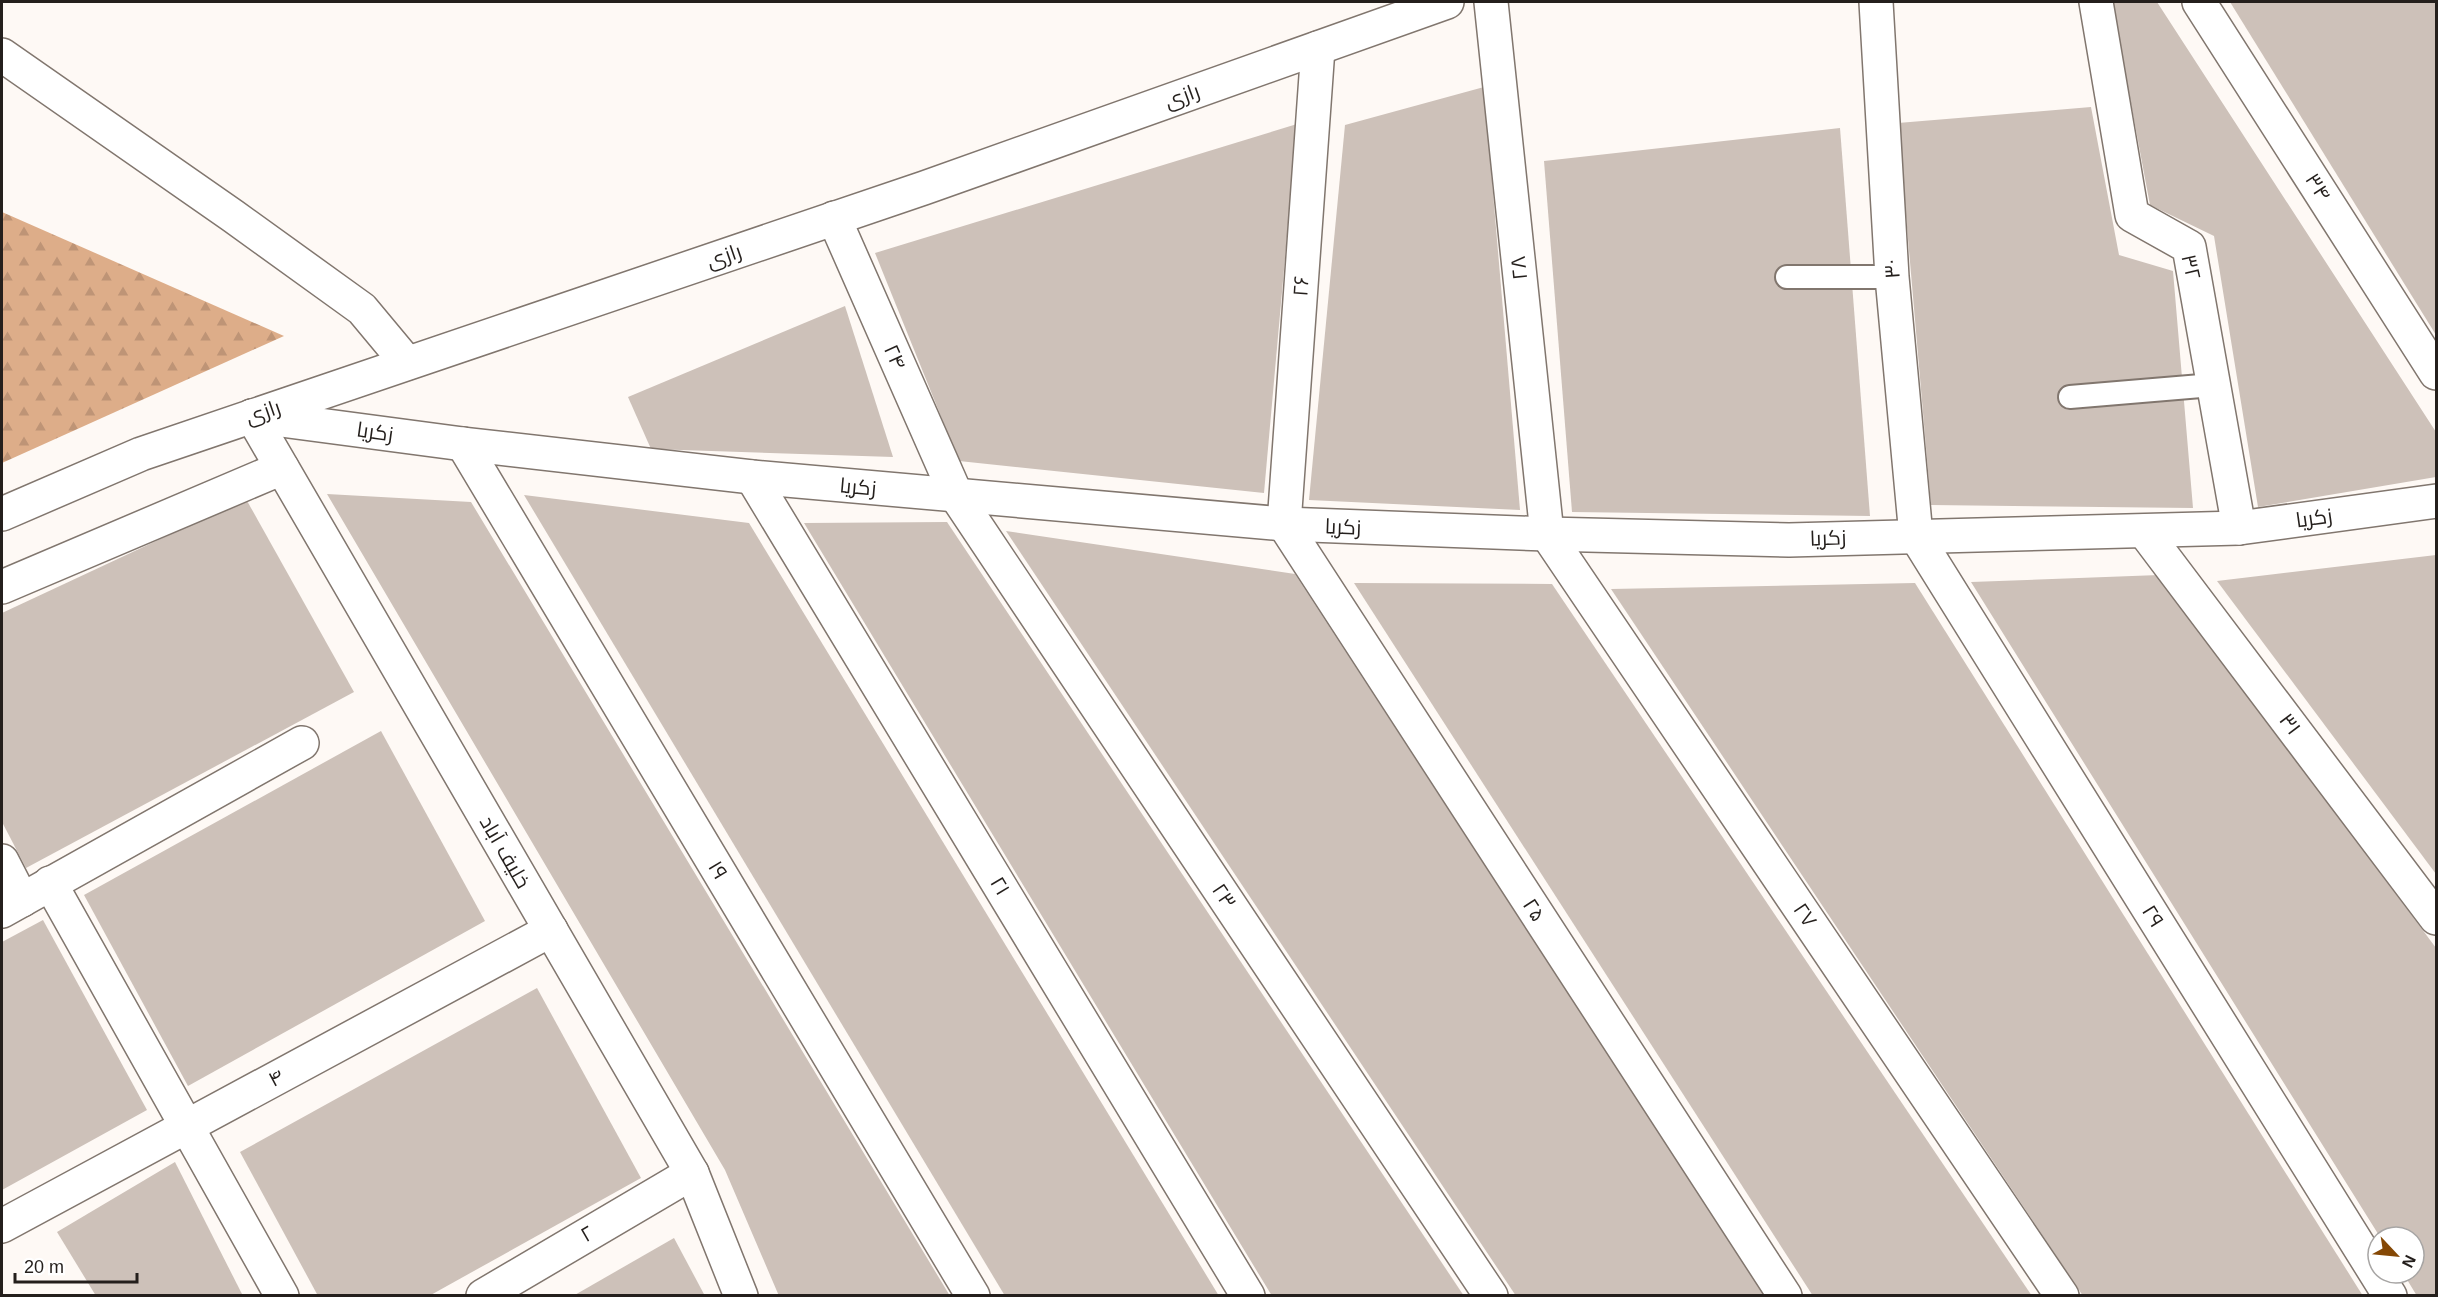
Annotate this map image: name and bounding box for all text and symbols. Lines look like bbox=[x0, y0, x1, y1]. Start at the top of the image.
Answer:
street label: رازی bbox=[1161, 79, 1203, 114]
street label: ۳۴ bbox=[2301, 169, 2336, 205]
street label: رازی bbox=[703, 239, 745, 274]
street label: ۳۲ bbox=[2177, 252, 2206, 282]
street label: ۲۸ bbox=[1506, 255, 1531, 281]
street label: ۳۰ bbox=[1879, 259, 1904, 280]
street label: ۲۶ bbox=[1288, 275, 1313, 297]
street label: ۲۴ bbox=[880, 341, 911, 373]
street label: رازی bbox=[242, 395, 284, 430]
street label: زکریا bbox=[355, 418, 395, 446]
street label: زکریا bbox=[839, 473, 877, 501]
street label: زکریا bbox=[2294, 504, 2334, 532]
street label: زکریا bbox=[1324, 514, 1362, 540]
street label: زکریا bbox=[1809, 525, 1847, 551]
street label: ۳۱ bbox=[2275, 709, 2306, 739]
street label: خلیف آباد bbox=[476, 811, 535, 892]
street label: ۱۹ bbox=[704, 856, 733, 883]
street label: ۲۱ bbox=[986, 872, 1015, 899]
street label: ۲۳ bbox=[1208, 879, 1241, 913]
street label: ۲۵ bbox=[1519, 894, 1550, 925]
street label: ۲۷ bbox=[1789, 898, 1822, 931]
street label: ۲۹ bbox=[2138, 900, 2169, 931]
street label: ۴ bbox=[264, 1064, 287, 1091]
street label: ۲ bbox=[576, 1221, 597, 1246]
north arrow bbox=[2366, 1225, 2426, 1285]
scale bar bbox=[15, 1246, 136, 1284]
text: N bbox=[2399, 1252, 2419, 1270]
text: 20 m bbox=[24, 1257, 64, 1277]

